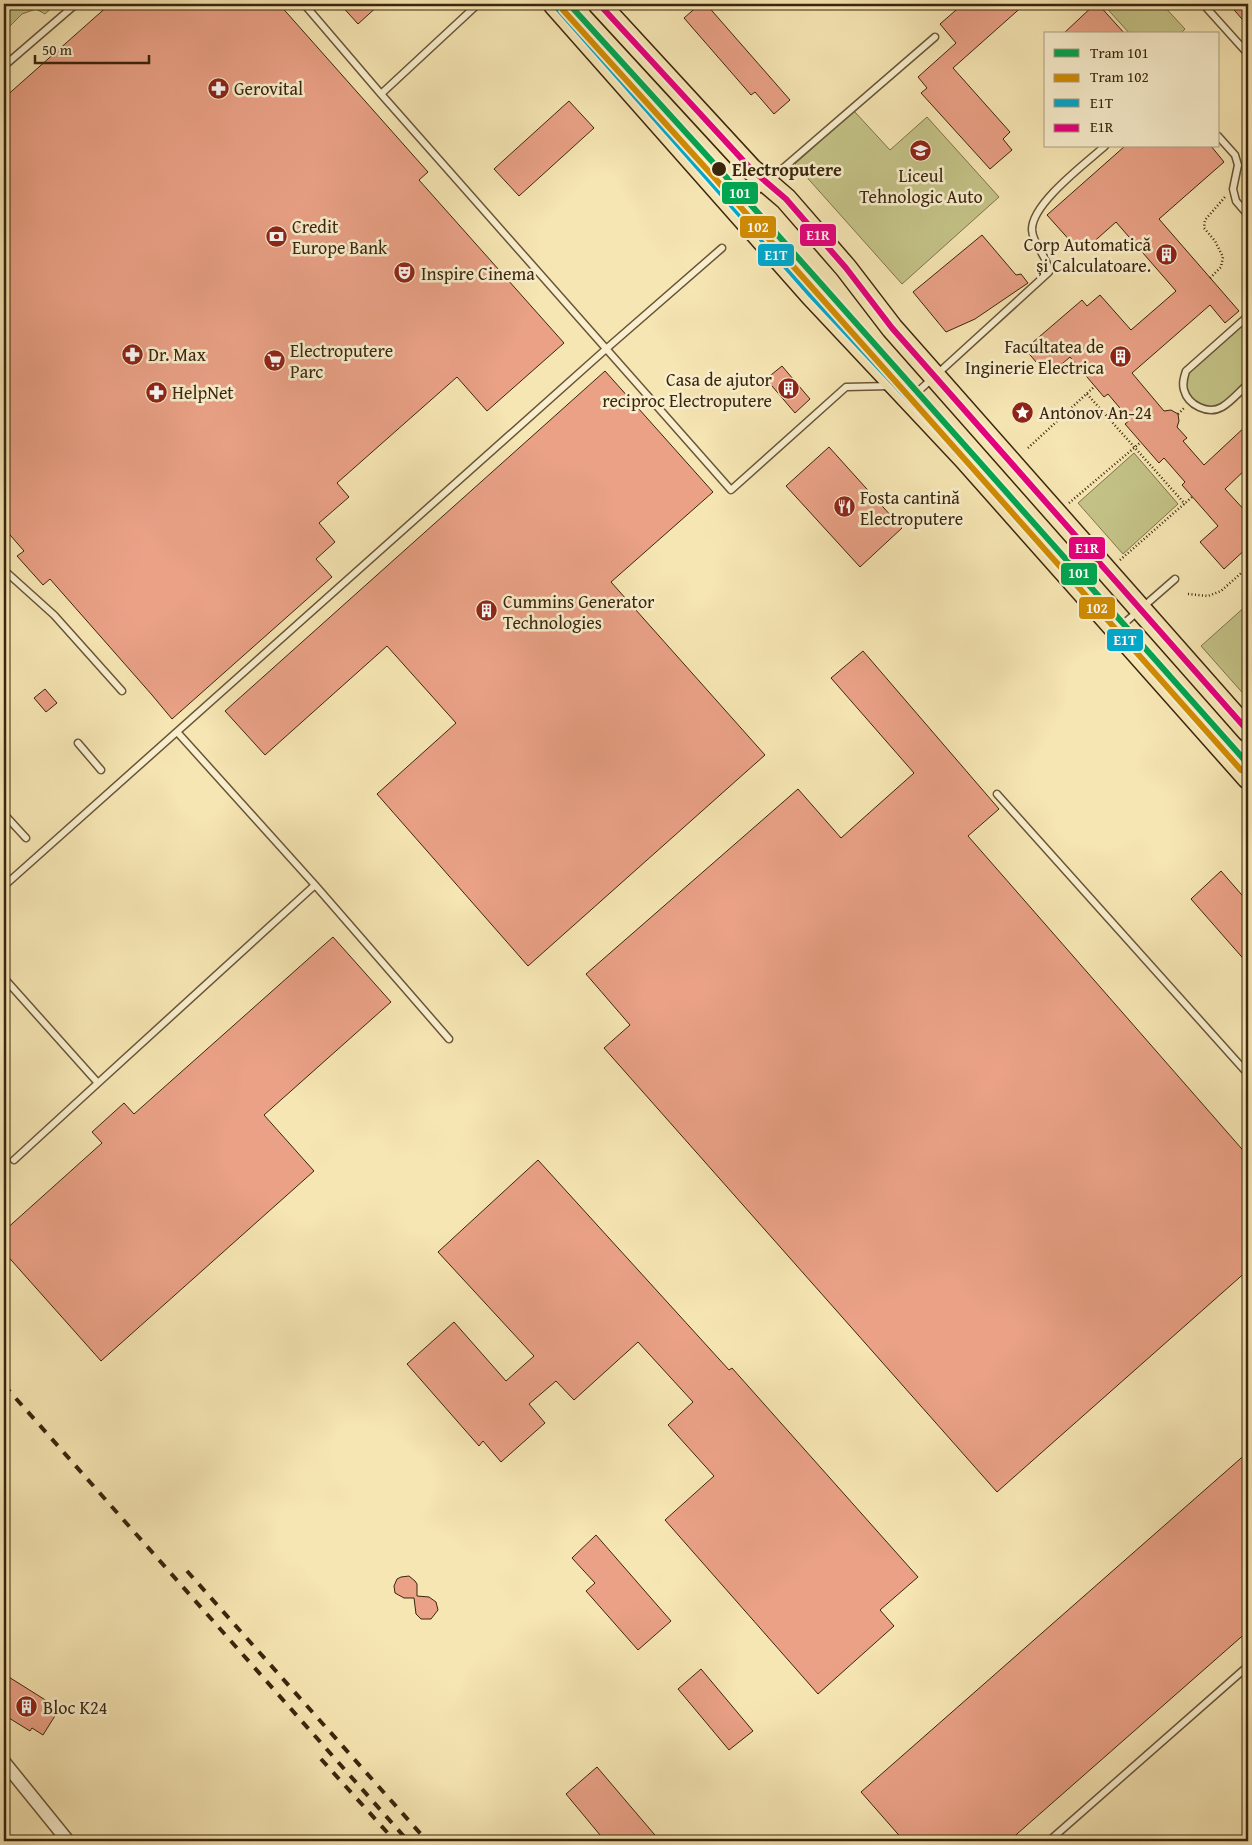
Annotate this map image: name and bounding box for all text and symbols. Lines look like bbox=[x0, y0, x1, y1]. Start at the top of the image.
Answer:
scale bar bbox=[35, 32, 149, 64]
legend bbox=[1044, 32, 1220, 148]
text: 50 m bbox=[42, 39, 73, 60]
text: Tram 101 bbox=[1090, 42, 1149, 63]
text: Tram 102 bbox=[1090, 66, 1149, 87]
place label: Gerovital bbox=[234, 75, 303, 102]
pharmacy icon: Gerovital bbox=[206, 76, 230, 100]
text: E1T bbox=[1090, 92, 1114, 113]
text: E1R bbox=[1090, 116, 1114, 137]
school or university icon: Liceul Tehnologic Auto bbox=[909, 138, 933, 162]
place label: Electroputere bbox=[732, 156, 842, 183]
marker: Electroputere bbox=[710, 160, 728, 178]
place label: Liceul Tehnologic Auto bbox=[859, 162, 983, 210]
line badge: 101 bbox=[721, 181, 759, 205]
text: 101 bbox=[729, 183, 751, 203]
place label: Credit Europe Bank bbox=[292, 213, 388, 261]
line badge: 102 bbox=[739, 215, 777, 239]
text: 102 bbox=[747, 217, 769, 237]
line badge: E1R bbox=[799, 223, 837, 247]
bank icon: Credit Europe Bank bbox=[264, 224, 288, 248]
text: E1R bbox=[806, 225, 830, 245]
place label: Corp Automatică și Calculatoare. bbox=[1024, 231, 1151, 279]
building icon: Corp Automatică și Calculatoare. bbox=[1155, 242, 1179, 266]
line badge: E1T bbox=[757, 243, 795, 267]
text: E1T bbox=[764, 245, 788, 265]
place label: Inspire Cinema bbox=[421, 260, 535, 287]
theatre icon: Inspire Cinema bbox=[393, 261, 417, 285]
place label: Facultatea de Inginerie Electrica bbox=[965, 333, 1104, 381]
place label: Electroputere Parc bbox=[290, 337, 393, 385]
place label: Dr. Max bbox=[148, 341, 207, 368]
pharmacy icon: Dr. Max bbox=[120, 342, 144, 366]
building icon: Facultatea de Inginerie Electrica bbox=[1108, 344, 1132, 368]
supermarket icon: Electroputere Parc bbox=[262, 348, 286, 372]
place label: Casa de ajutor reciproc Electroputere bbox=[602, 366, 773, 414]
building icon: Casa de ajutor reciproc Electroputere bbox=[776, 377, 800, 401]
place label: HelpNet bbox=[172, 379, 234, 406]
pharmacy icon: HelpNet bbox=[144, 380, 168, 404]
place label: Antonov An-24 bbox=[1039, 399, 1152, 426]
place icon: Antonov An-24 bbox=[1011, 400, 1035, 424]
place label: Fosta cantină Electroputere bbox=[860, 484, 963, 532]
restaurant icon: Fosta cantină Electroputere bbox=[832, 495, 856, 519]
line badge: E1R bbox=[1068, 536, 1106, 560]
text: E1R bbox=[1075, 538, 1099, 558]
line badge: 101 bbox=[1060, 562, 1098, 586]
text: 101 bbox=[1068, 563, 1090, 583]
place label: Cummins Generator Technologies bbox=[503, 588, 655, 636]
line badge: 102 bbox=[1078, 596, 1116, 620]
text: 102 bbox=[1086, 598, 1108, 618]
building icon: Cummins Generator Technologies bbox=[475, 599, 499, 623]
line badge: E1T bbox=[1106, 628, 1144, 652]
text: E1T bbox=[1113, 630, 1137, 650]
place label: Bloc K24 bbox=[43, 1694, 107, 1721]
building icon: Bloc K24 bbox=[15, 1695, 39, 1719]

